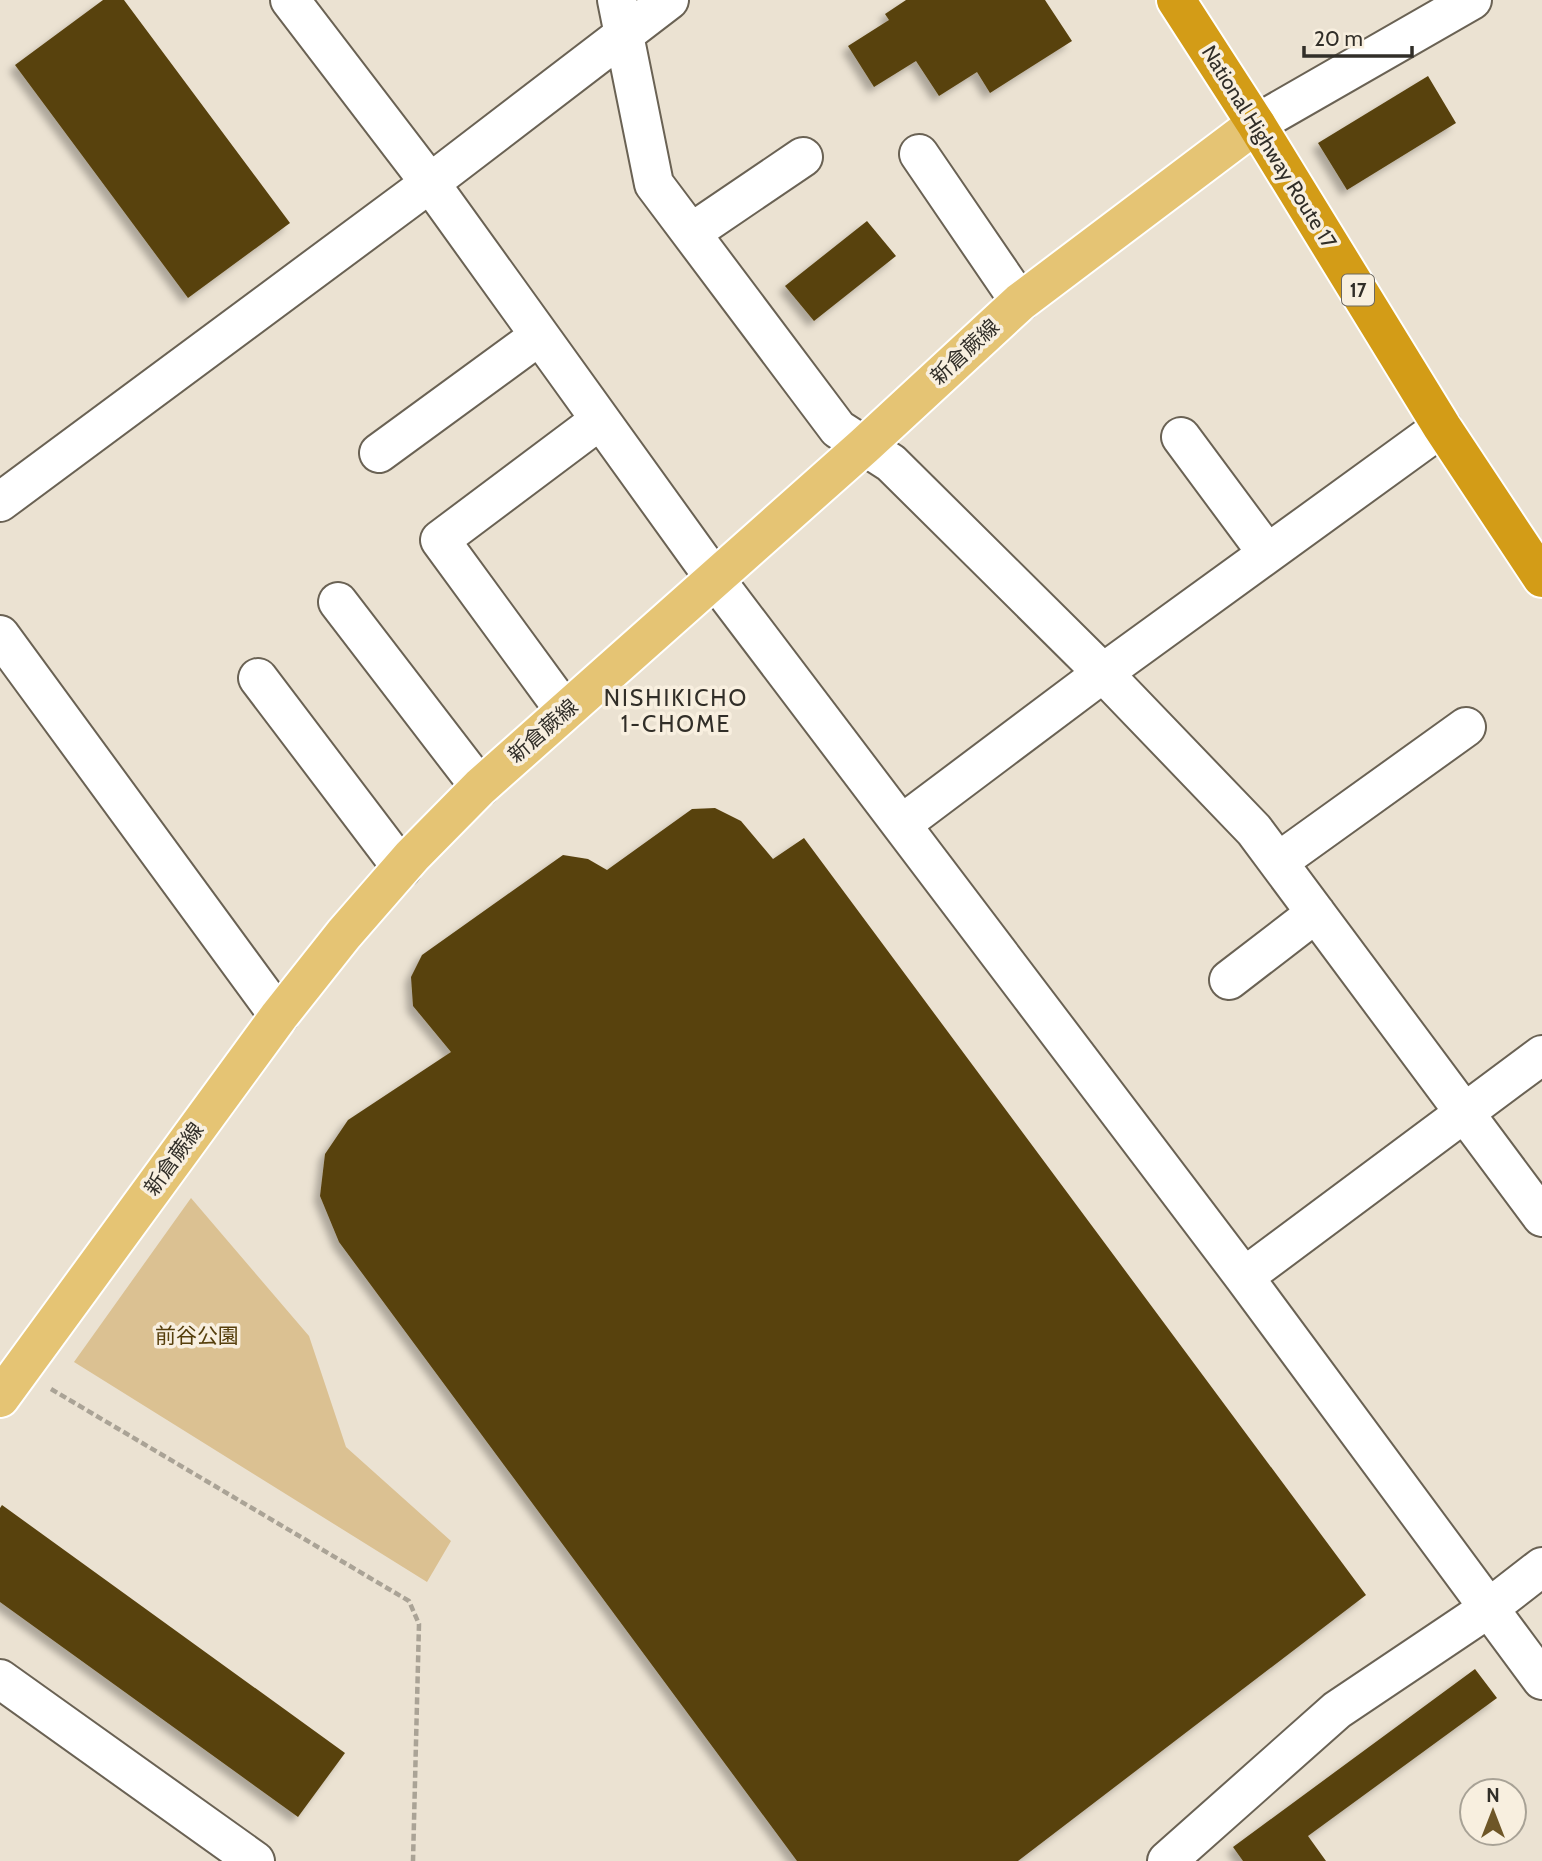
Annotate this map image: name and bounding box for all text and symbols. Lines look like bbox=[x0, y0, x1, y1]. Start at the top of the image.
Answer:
scale bar bbox=[1304, 14, 1412, 58]
text: 20 m bbox=[1314, 26, 1363, 51]
street label: National Highway Route 17 bbox=[1197, 41, 1342, 253]
road number: 17 bbox=[1342, 274, 1374, 306]
street label: 新倉蕨線 bbox=[925, 314, 1004, 389]
district label: NISHIKICHO 1-CHOME bbox=[604, 684, 748, 738]
street label: 新倉蕨線 bbox=[503, 694, 583, 768]
street label: 新倉蕨線 bbox=[139, 1117, 208, 1200]
park label: 前谷公園 bbox=[155, 1323, 239, 1348]
north arrow bbox=[1458, 1777, 1528, 1847]
text: N bbox=[1486, 1784, 1500, 1807]

